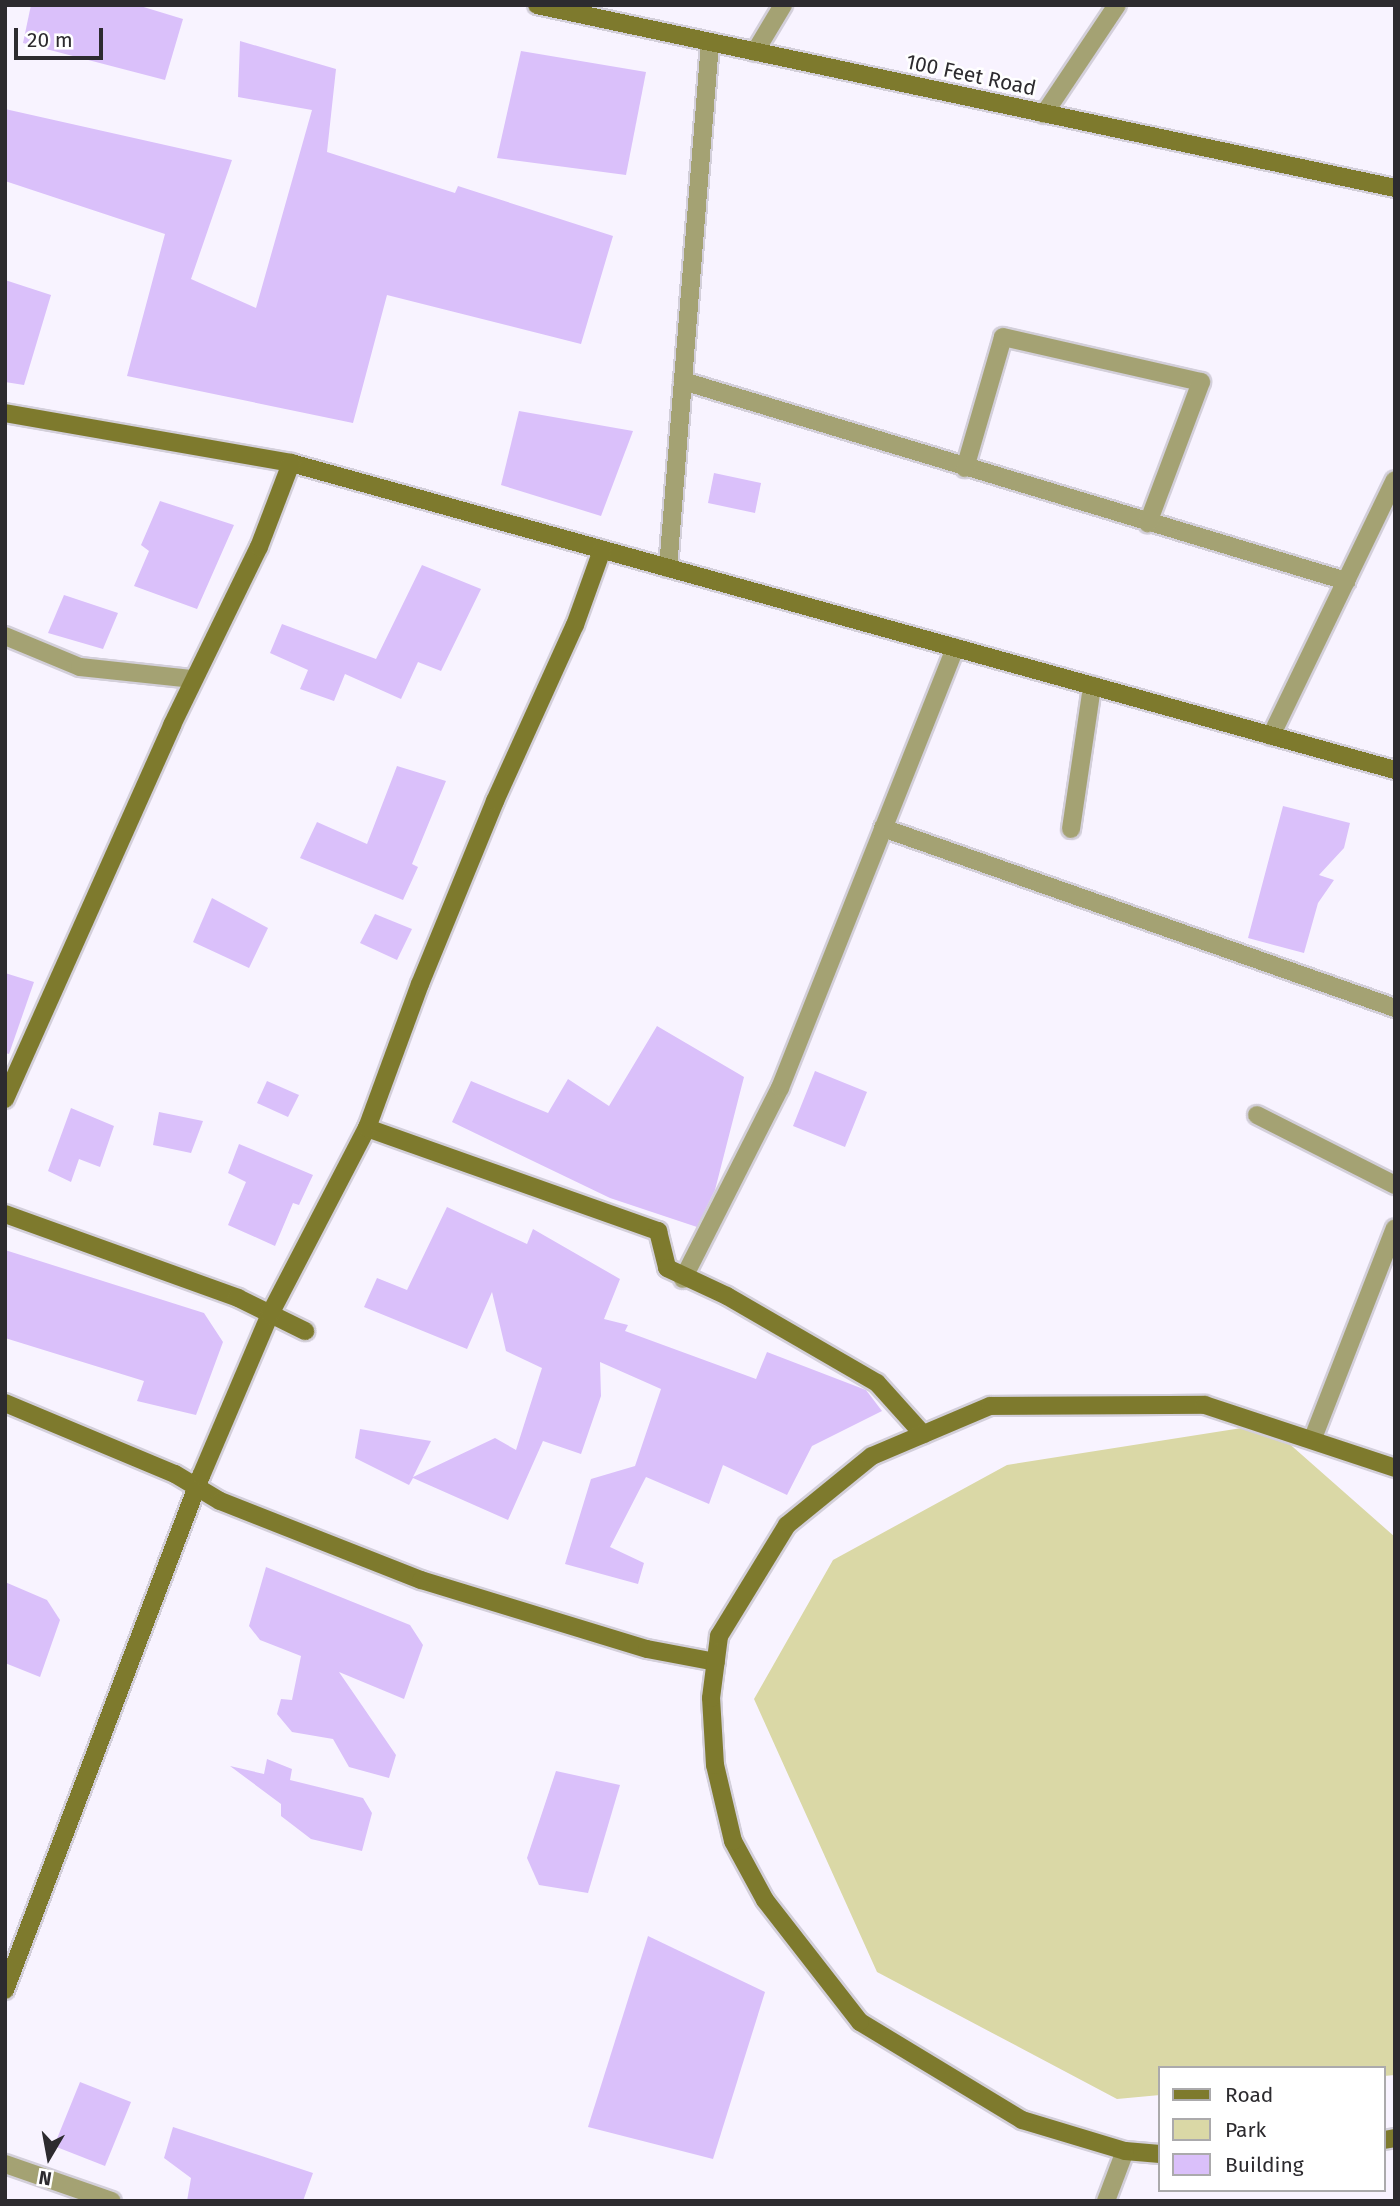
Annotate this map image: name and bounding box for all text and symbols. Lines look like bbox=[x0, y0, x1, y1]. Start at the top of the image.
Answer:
scale bar bbox=[18, 14, 107, 58]
text: 20 m bbox=[27, 27, 73, 53]
street label: 100 Feet Road bbox=[904, 49, 1038, 101]
legend bbox=[1158, 2066, 1386, 2192]
text: Road bbox=[1225, 2082, 1273, 2108]
text: Park bbox=[1225, 2117, 1266, 2143]
north arrow bbox=[14, 2122, 84, 2192]
text: Building bbox=[1225, 2152, 1304, 2178]
text: N bbox=[37, 2166, 53, 2191]

